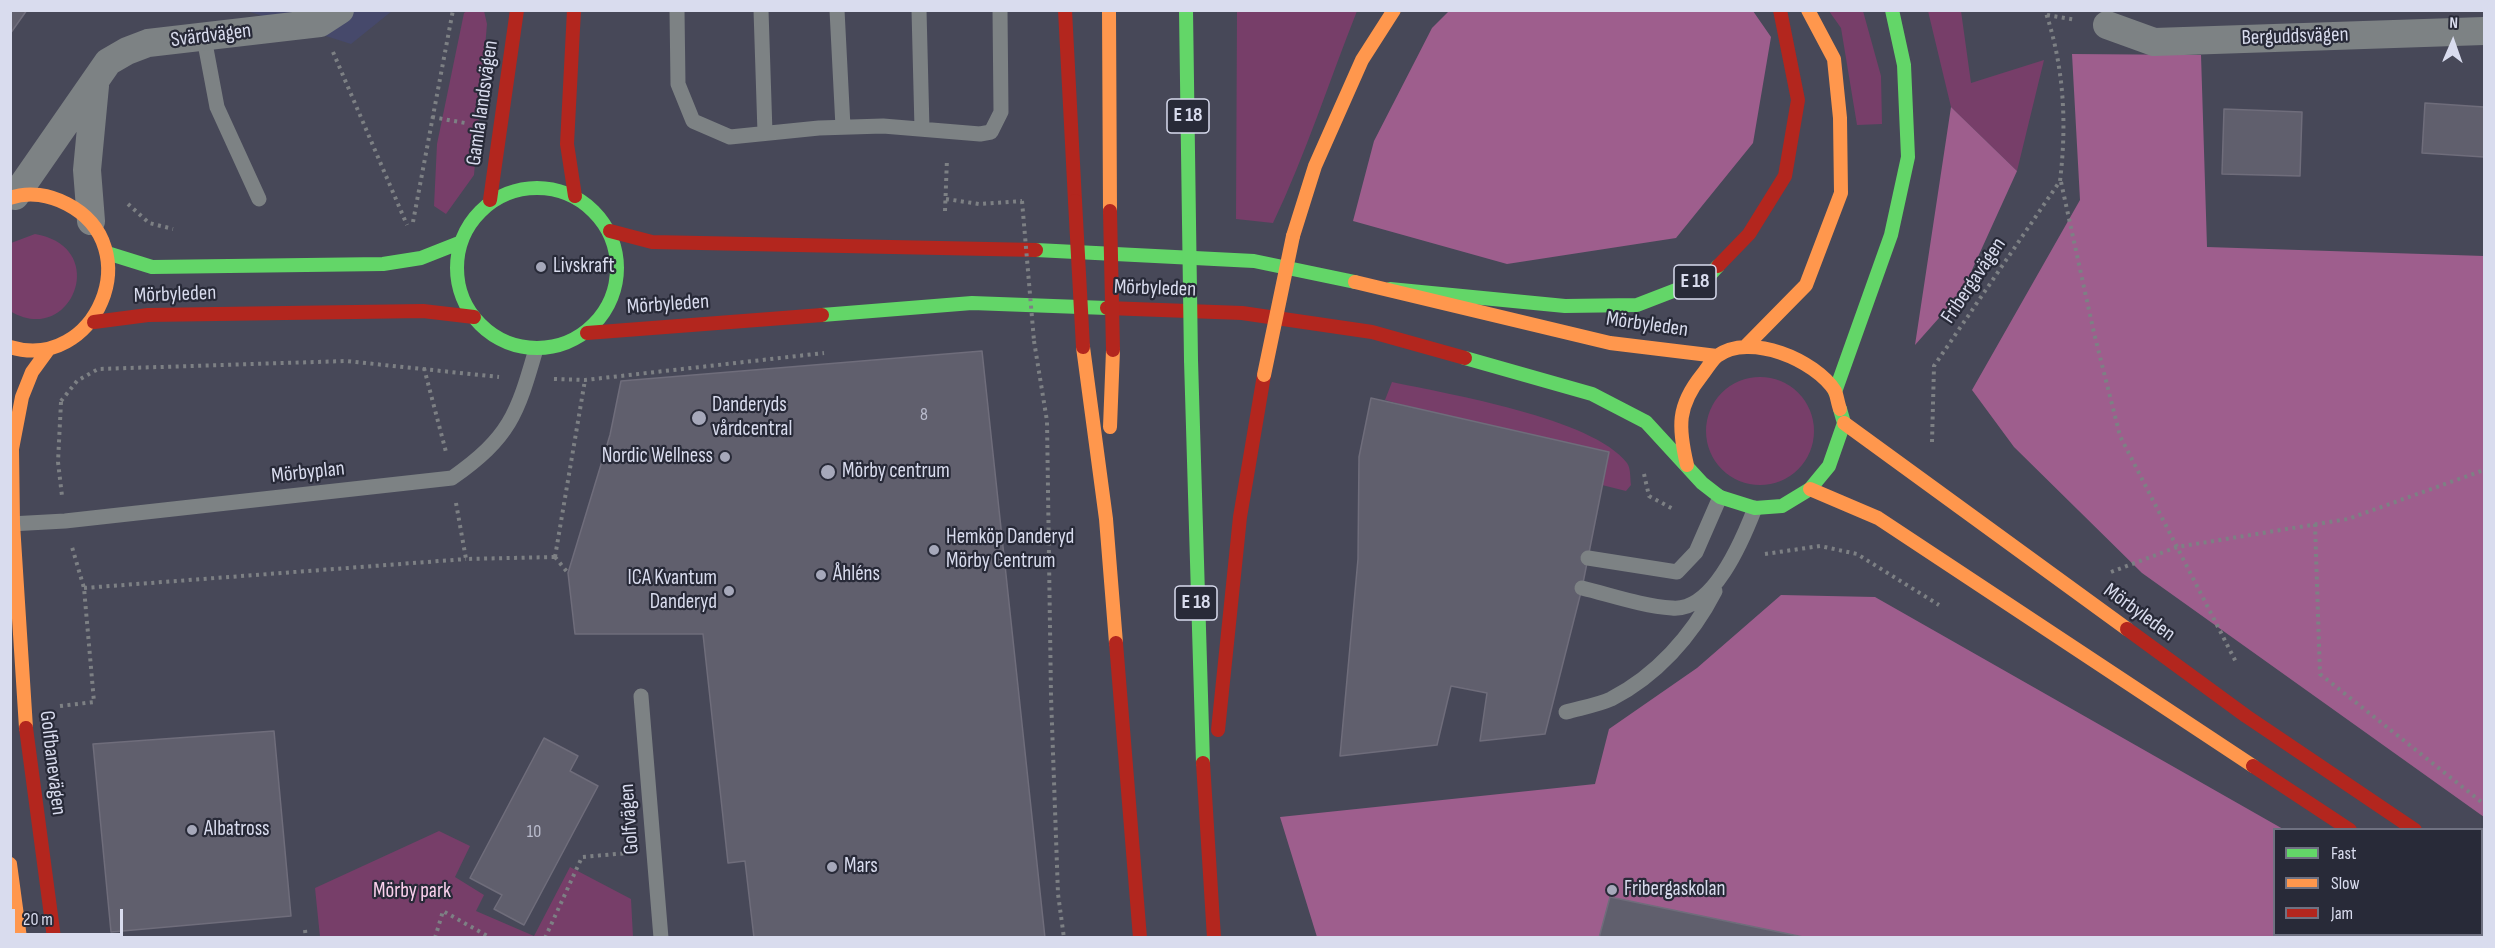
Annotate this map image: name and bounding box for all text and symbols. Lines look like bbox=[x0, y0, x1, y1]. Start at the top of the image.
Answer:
north arrow bbox=[2423, 12, 2483, 72]
text: N bbox=[2449, 14, 2458, 33]
street label: Svärdvägen bbox=[169, 19, 253, 53]
street label: Berguddsvägen bbox=[2241, 23, 2349, 51]
street label: Gamla landsvägen bbox=[462, 39, 504, 167]
road number: E 18 bbox=[1167, 99, 1209, 133]
street label: Fribergavägen bbox=[1936, 233, 2012, 329]
place label: Livskraft bbox=[553, 254, 615, 280]
marker: Livskraft bbox=[534, 260, 548, 274]
road number: E 18 bbox=[1674, 265, 1716, 299]
street label: Mörbyleden bbox=[1113, 275, 1197, 303]
street label: Mörbyleden bbox=[133, 281, 217, 309]
street label: Mörbyleden bbox=[626, 290, 710, 320]
street label: Mörbyleden bbox=[1604, 307, 1690, 343]
place label: Danderyds vårdcentral bbox=[712, 393, 792, 443]
house number: 8 bbox=[920, 404, 928, 426]
marker: Danderyds vårdcentral bbox=[690, 409, 708, 427]
place label: Nordic Wellness bbox=[602, 444, 713, 470]
marker: Nordic Wellness bbox=[718, 450, 732, 464]
street label: Mörbyplan bbox=[270, 457, 346, 489]
place label: Mörby centrum bbox=[842, 459, 950, 485]
marker: Mörby centrum bbox=[819, 463, 837, 481]
place label: Hemköp Danderyd Mörby Centrum bbox=[946, 525, 1074, 575]
marker: Hemköp Danderyd Mörby Centrum bbox=[927, 543, 941, 557]
place label: Åhléns bbox=[833, 562, 880, 588]
place label: ICA Kvantum Danderyd bbox=[628, 566, 717, 616]
marker: Åhléns bbox=[814, 568, 828, 582]
street label: Mörbyleden bbox=[2098, 579, 2180, 647]
marker: ICA Kvantum Danderyd bbox=[722, 584, 736, 598]
road number: E 18 bbox=[1175, 586, 1217, 620]
street label: Golfbanevägen bbox=[33, 709, 71, 817]
street label: Golfvägen bbox=[615, 783, 645, 855]
place label: Albatross bbox=[204, 817, 270, 843]
house number: 10 bbox=[527, 821, 541, 843]
marker: Albatross bbox=[185, 823, 199, 837]
legend bbox=[2273, 828, 2483, 936]
text: Fast bbox=[2331, 843, 2356, 864]
place label: Mars bbox=[844, 854, 878, 880]
marker: Mars bbox=[825, 860, 839, 874]
text: Slow bbox=[2331, 873, 2360, 894]
place label: Fribergaskolan bbox=[1624, 877, 1726, 903]
park label: Mörby park bbox=[373, 879, 451, 905]
marker: Fribergaskolan bbox=[1605, 883, 1619, 897]
scale bar bbox=[15, 897, 126, 935]
text: Jam bbox=[2331, 903, 2353, 924]
text: 20 m bbox=[23, 909, 53, 930]

